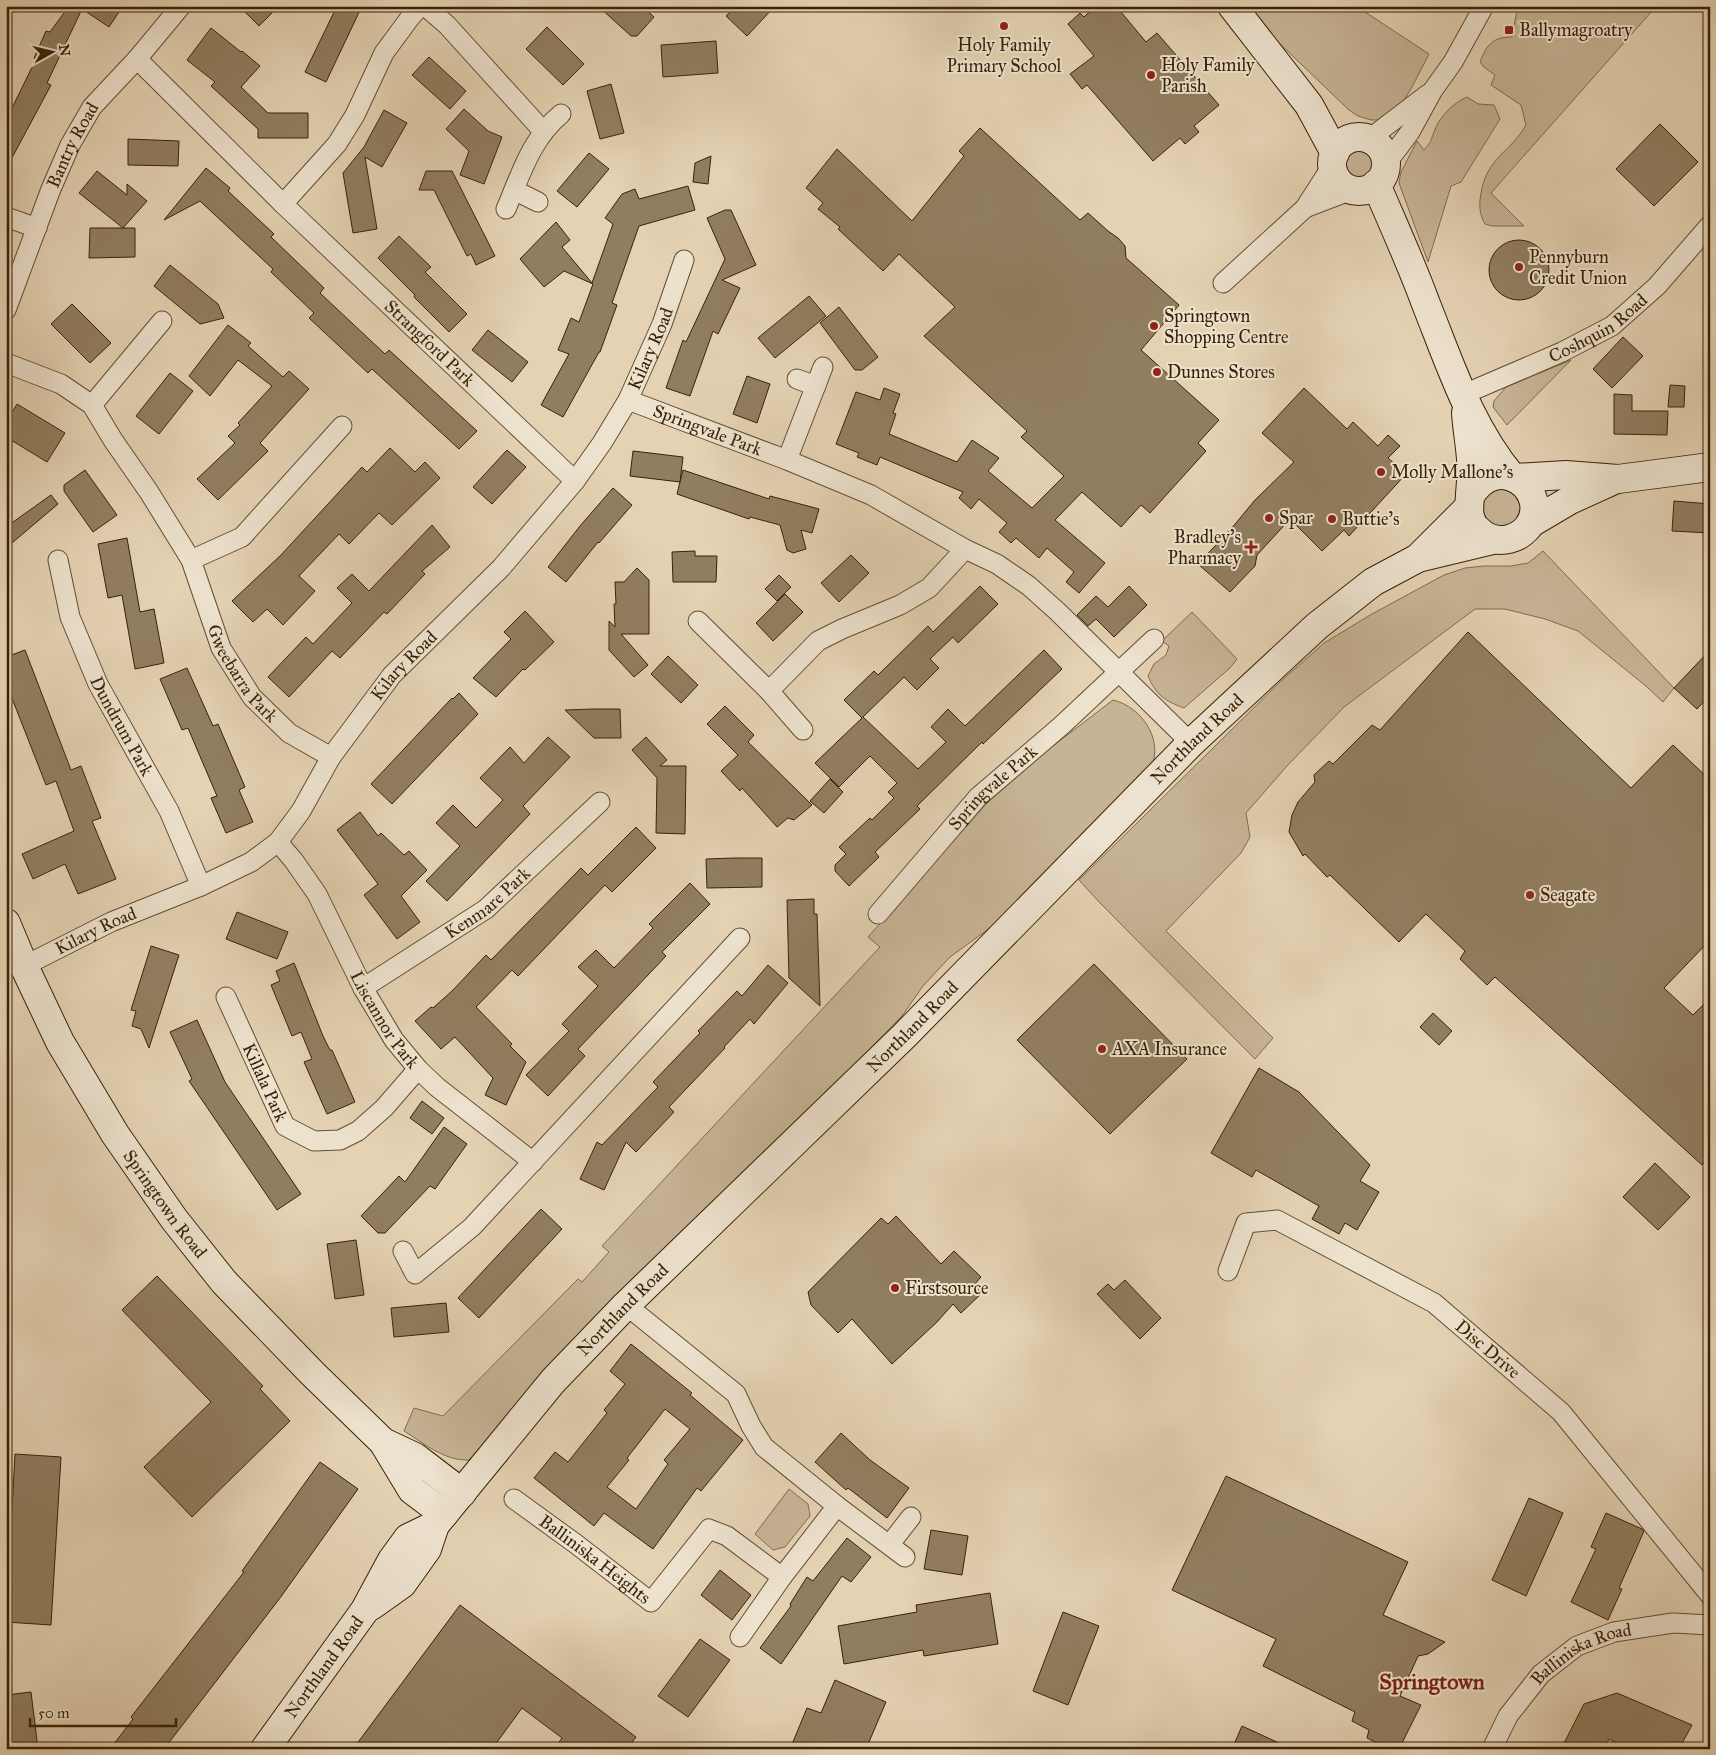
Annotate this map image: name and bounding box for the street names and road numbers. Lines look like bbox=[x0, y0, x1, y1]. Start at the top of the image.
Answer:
street label: Bantry Road bbox=[42, 98, 103, 191]
street label: Coshquin Road bbox=[1545, 289, 1652, 367]
street label: Strangford Park bbox=[380, 295, 480, 392]
street label: Kilary Road bbox=[623, 305, 678, 393]
street label: Springvale Park bbox=[650, 400, 766, 461]
street label: Gweebarra Park bbox=[203, 622, 283, 727]
street label: Kilary Road bbox=[366, 626, 442, 705]
street label: Dundrum Park bbox=[85, 673, 158, 780]
street label: Northland Road bbox=[1146, 689, 1248, 789]
street label: Springvale Park bbox=[944, 740, 1042, 835]
street label: Kenmare Park bbox=[441, 862, 535, 944]
street label: Kilary Road bbox=[51, 902, 140, 959]
street label: Liscannor Park bbox=[345, 967, 424, 1073]
street label: Northland Road bbox=[862, 976, 963, 1077]
street label: Killala Park bbox=[238, 1040, 293, 1126]
street label: Springtown Road bbox=[118, 1146, 212, 1263]
street label: Northland Road bbox=[572, 1259, 673, 1360]
street label: Disc Drive bbox=[1451, 1315, 1525, 1383]
street label: Balliniska Heights bbox=[535, 1510, 655, 1609]
street label: Northland Road bbox=[280, 1612, 368, 1722]
street label: Balliniska Road bbox=[1526, 1618, 1633, 1689]

